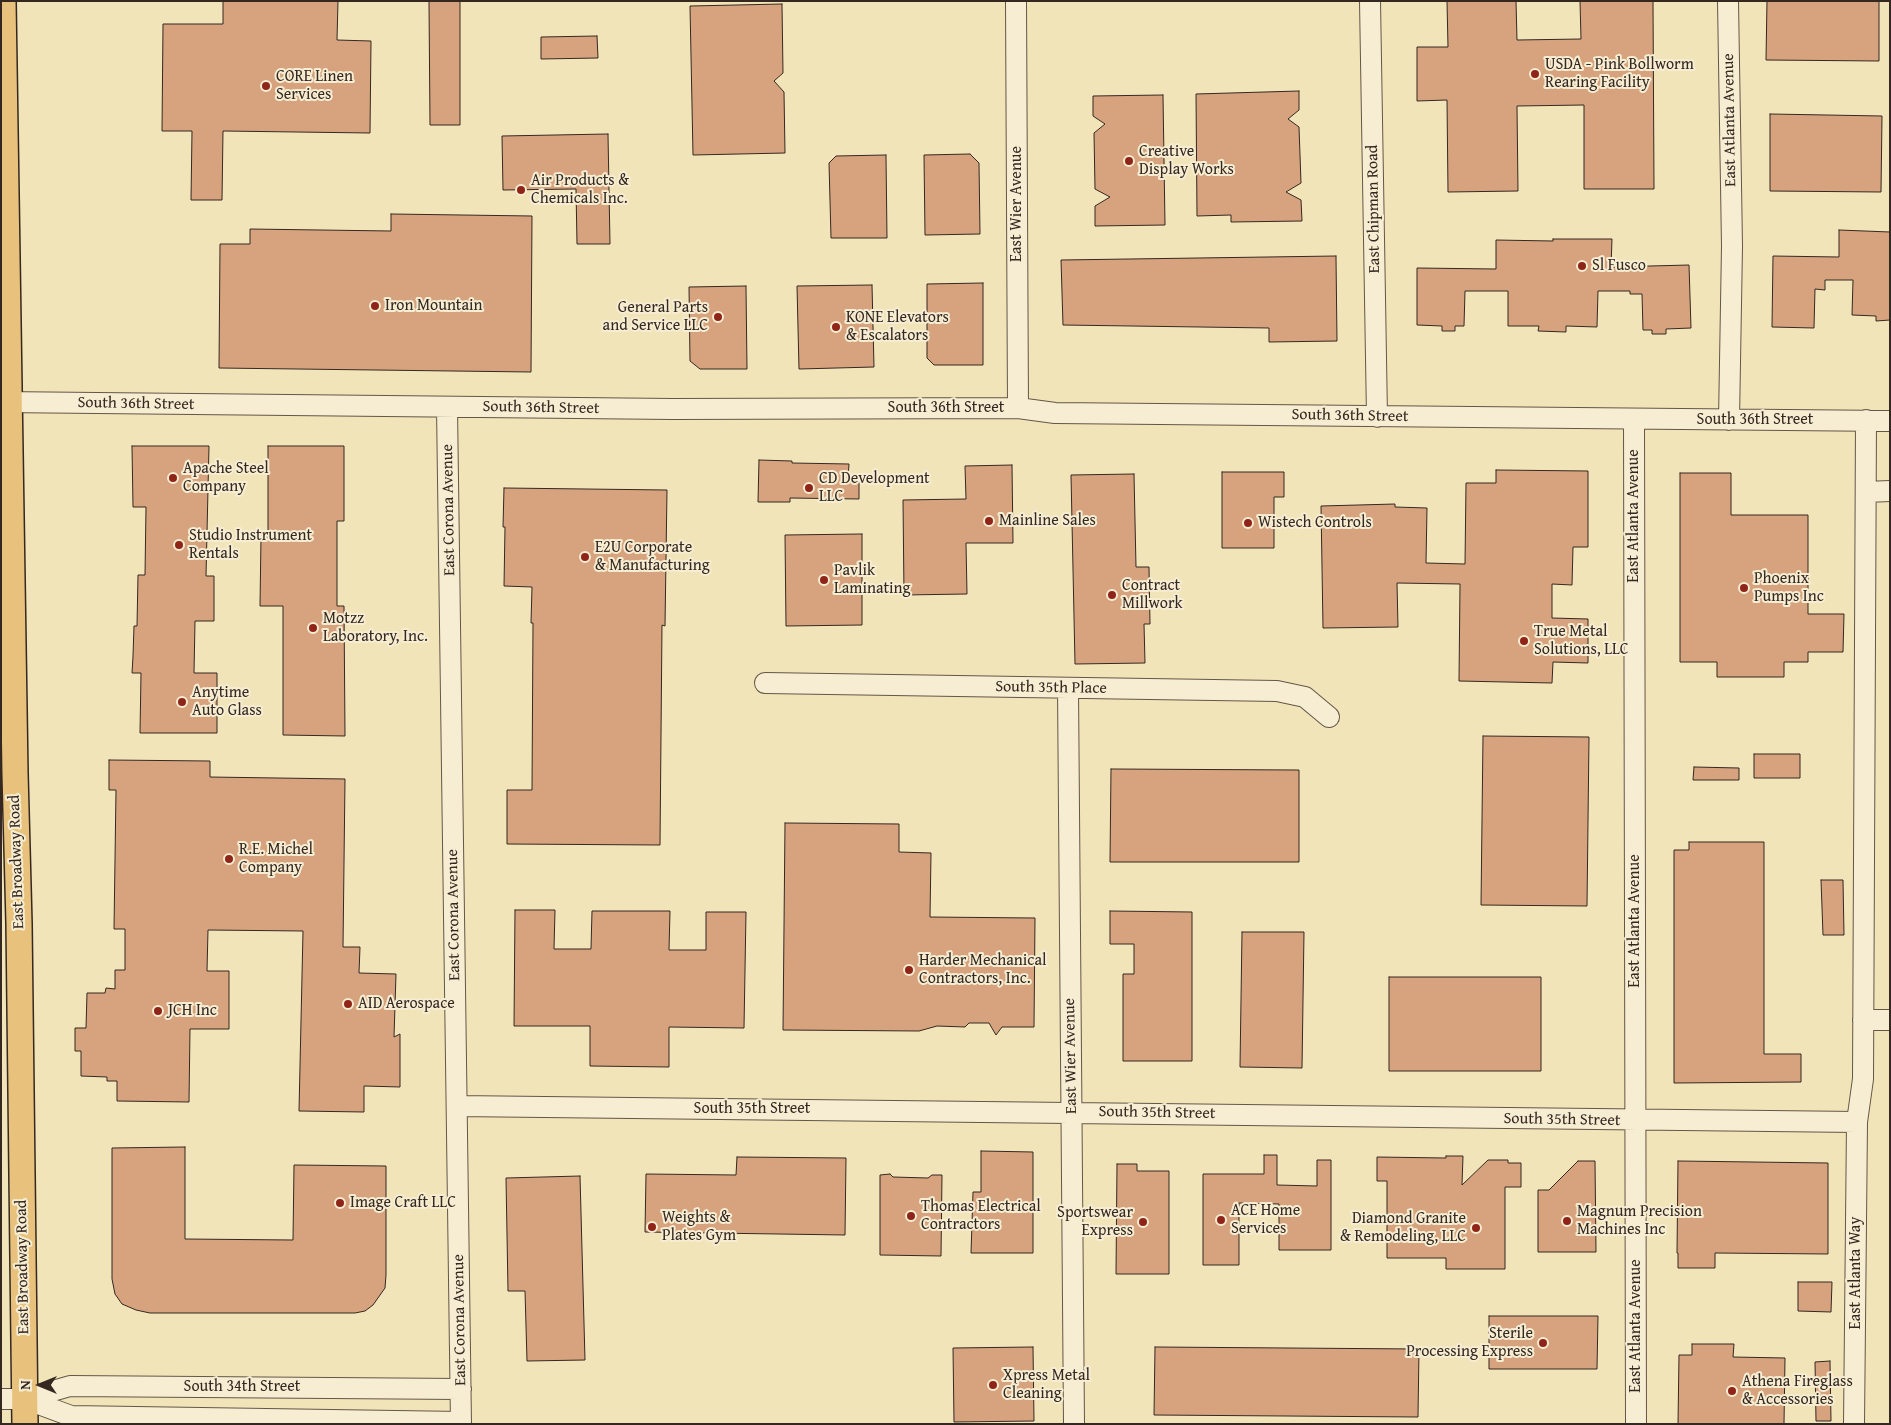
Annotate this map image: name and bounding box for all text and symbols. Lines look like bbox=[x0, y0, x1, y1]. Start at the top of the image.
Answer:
street label: East Atlanta Avenue bbox=[1719, 53, 1741, 187]
place label: USDA - Pink Bollworm Rearing Facility bbox=[1545, 55, 1694, 93]
place label: CORE Linen Services bbox=[276, 67, 353, 105]
marker: USDA - Pink Bollworm Rearing Facility bbox=[1529, 68, 1541, 80]
marker: CORE Linen Services bbox=[260, 80, 272, 92]
place label: Creative Display Works bbox=[1139, 142, 1234, 180]
street label: East Chipman Road bbox=[1363, 145, 1385, 273]
street label: East Wier Avenue bbox=[1007, 146, 1027, 262]
marker: Creative Display Works bbox=[1123, 155, 1135, 167]
place label: Air Products & Chemicals Inc. bbox=[531, 171, 629, 209]
marker: Air Products & Chemicals Inc. bbox=[515, 184, 527, 196]
place label: Sl Fusco bbox=[1592, 256, 1646, 276]
marker: Sl Fusco bbox=[1576, 260, 1588, 272]
place label: Iron Mountain bbox=[385, 296, 483, 316]
place label: General Parts and Service LLC bbox=[603, 298, 708, 336]
marker: Iron Mountain bbox=[369, 300, 381, 312]
place label: KONE Elevators & Escalators bbox=[846, 308, 949, 346]
marker: General Parts and Service LLC bbox=[712, 311, 724, 323]
marker: KONE Elevators & Escalators bbox=[830, 321, 842, 333]
street label: South 36th Street bbox=[77, 393, 195, 415]
street label: South 36th Street bbox=[482, 397, 600, 419]
street label: South 36th Street bbox=[888, 398, 1004, 418]
street label: South 36th Street bbox=[1291, 405, 1409, 427]
street label: South 36th Street bbox=[1697, 410, 1813, 430]
street label: East Corona Avenue bbox=[438, 444, 460, 576]
street label: East Atlanta Avenue bbox=[1624, 449, 1644, 583]
place label: Apache Steel Company bbox=[183, 459, 269, 497]
place label: CD Development LLC bbox=[819, 469, 930, 507]
marker: Apache Steel Company bbox=[167, 472, 179, 484]
marker: CD Development LLC bbox=[803, 482, 815, 494]
place label: Mainline Sales bbox=[999, 511, 1096, 531]
place label: Wistech Controls bbox=[1258, 513, 1372, 533]
marker: Mainline Sales bbox=[983, 515, 995, 527]
marker: Wistech Controls bbox=[1242, 517, 1254, 529]
place label: Studio Instrument Rentals bbox=[189, 526, 312, 564]
place label: E2U Corporate & Manufacturing bbox=[595, 538, 710, 576]
marker: Studio Instrument Rentals bbox=[173, 539, 185, 551]
marker: E2U Corporate & Manufacturing bbox=[579, 551, 591, 563]
place label: Pavlik Laminating bbox=[834, 561, 911, 599]
place label: Phoenix Pumps Inc bbox=[1754, 569, 1824, 607]
marker: Pavlik Laminating bbox=[818, 574, 830, 586]
place label: Contract Millwork bbox=[1122, 576, 1183, 614]
marker: Phoenix Pumps Inc bbox=[1738, 582, 1750, 594]
marker: Contract Millwork bbox=[1106, 589, 1118, 601]
place label: Motzz Laboratory, Inc. bbox=[323, 609, 428, 647]
marker: Motzz Laboratory, Inc. bbox=[307, 622, 319, 634]
place label: True Metal Solutions, LLC bbox=[1534, 622, 1628, 660]
marker: True Metal Solutions, LLC bbox=[1518, 635, 1530, 647]
street label: South 35th Place bbox=[995, 677, 1107, 699]
place label: Anytime Auto Glass bbox=[192, 683, 262, 721]
marker: Anytime Auto Glass bbox=[176, 696, 188, 708]
street label: East Broadway Road bbox=[5, 794, 29, 930]
place label: R.E. Michel Company bbox=[239, 840, 313, 878]
street label: East Corona Avenue bbox=[443, 849, 465, 981]
marker: R.E. Michel Company bbox=[223, 853, 235, 865]
street label: East Atlanta Avenue bbox=[1625, 854, 1645, 988]
place label: Harder Mechanical Contractors, Inc. bbox=[919, 951, 1046, 989]
marker: Harder Mechanical Contractors, Inc. bbox=[903, 964, 915, 976]
place label: AID Aerospace bbox=[358, 994, 455, 1014]
marker: AID Aerospace bbox=[342, 998, 354, 1010]
street label: East Wier Avenue bbox=[1060, 998, 1082, 1114]
place label: JCH Inc bbox=[168, 1001, 217, 1021]
marker: JCH Inc bbox=[152, 1005, 164, 1017]
street label: South 35th Street bbox=[694, 1099, 810, 1119]
street label: South 35th Street bbox=[1098, 1102, 1216, 1124]
street label: South 35th Street bbox=[1503, 1109, 1621, 1131]
place label: Image Craft LLC bbox=[350, 1193, 456, 1213]
marker: Image Craft LLC bbox=[334, 1197, 346, 1209]
place label: Thomas Electrical Contractors bbox=[921, 1197, 1041, 1235]
street label: East Broadway Road bbox=[12, 1200, 34, 1334]
place label: ACE Home Services bbox=[1231, 1201, 1300, 1239]
place label: Magnum Precision Machines Inc bbox=[1577, 1202, 1702, 1240]
place label: Sportswear Express bbox=[1057, 1203, 1133, 1241]
place label: Weights & Plates Gym bbox=[662, 1208, 736, 1246]
place label: Diamond Granite & Remodeling, LLC bbox=[1340, 1209, 1466, 1247]
marker: Thomas Electrical Contractors bbox=[905, 1210, 917, 1222]
marker: ACE Home Services bbox=[1215, 1214, 1227, 1226]
marker: Magnum Precision Machines Inc bbox=[1561, 1215, 1573, 1227]
marker: Sportswear Express bbox=[1137, 1216, 1149, 1228]
street label: East Atlanta Way bbox=[1846, 1217, 1866, 1329]
marker: Weights & Plates Gym bbox=[646, 1221, 658, 1233]
marker: Diamond Granite & Remodeling, LLC bbox=[1470, 1222, 1482, 1234]
street label: East Corona Avenue bbox=[449, 1254, 471, 1386]
street label: East Atlanta Avenue bbox=[1626, 1259, 1646, 1393]
place label: Sterile Processing Express bbox=[1406, 1324, 1533, 1362]
marker: Sterile Processing Express bbox=[1537, 1337, 1549, 1349]
north arrow bbox=[15, 1360, 65, 1410]
place label: Xpress Metal Cleaning bbox=[1003, 1366, 1090, 1404]
place label: Athena Fireglass & Accessories bbox=[1742, 1372, 1853, 1410]
street label: South 34th Street bbox=[184, 1377, 300, 1397]
marker: Xpress Metal Cleaning bbox=[987, 1379, 999, 1391]
text: N bbox=[15, 1380, 35, 1390]
marker: Athena Fireglass & Accessories bbox=[1726, 1385, 1738, 1397]

